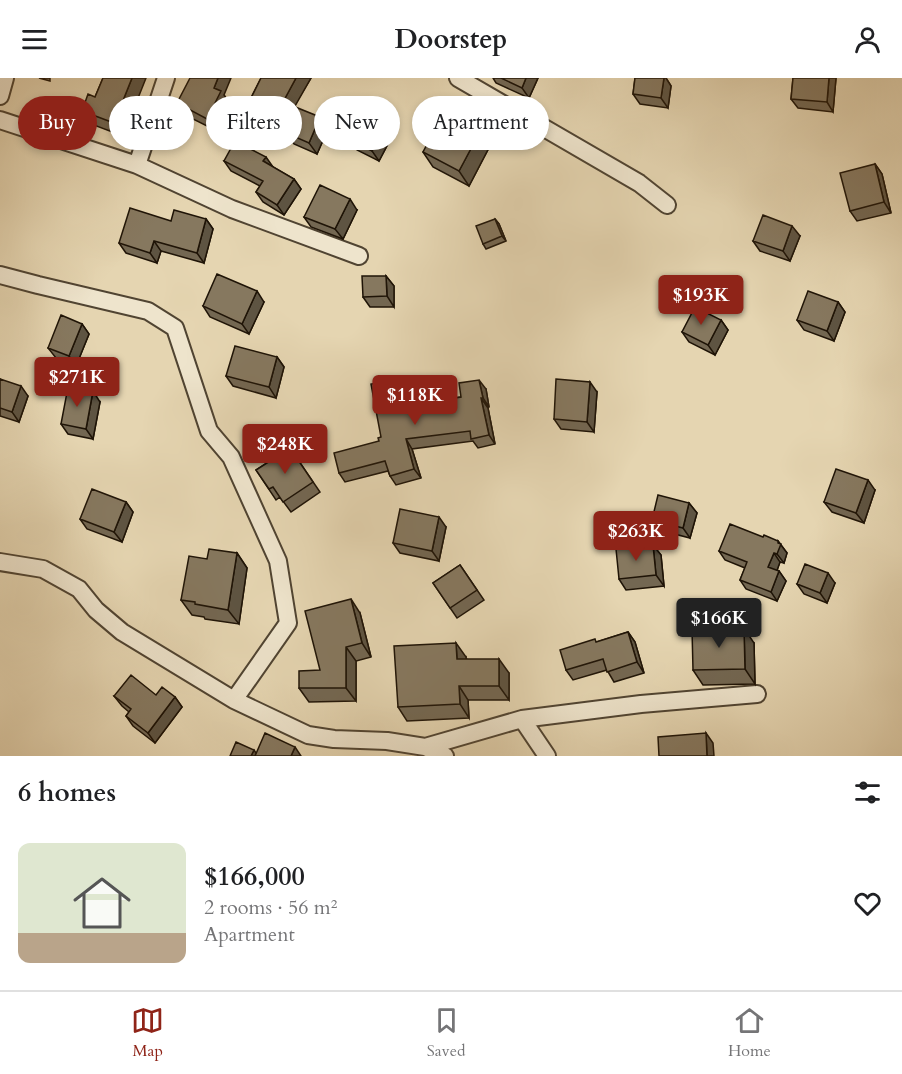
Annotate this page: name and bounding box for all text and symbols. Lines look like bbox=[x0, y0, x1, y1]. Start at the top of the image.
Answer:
text: Doorstep bbox=[395, 21, 507, 58]
icon: menu bbox=[18, 23, 51, 56]
icon: person bbox=[851, 23, 884, 56]
chip: Buy bbox=[18, 96, 97, 150]
chip: Rent bbox=[109, 96, 194, 150]
chip: Filters bbox=[206, 96, 302, 150]
chip: New bbox=[314, 96, 400, 150]
chip: Apartment bbox=[412, 96, 549, 150]
pin: $193K bbox=[659, 275, 743, 326]
text: $193K bbox=[672, 281, 730, 308]
pin: $271K bbox=[35, 357, 119, 408]
text: $271K bbox=[48, 363, 106, 390]
pin: $118K bbox=[373, 375, 457, 426]
text: $118K bbox=[386, 381, 444, 408]
pin: $248K bbox=[243, 424, 327, 475]
text: $248K bbox=[256, 430, 314, 457]
pin: $263K bbox=[594, 511, 678, 562]
text: $263K bbox=[607, 517, 665, 544]
pin: $166K bbox=[677, 598, 761, 649]
text: $166K bbox=[690, 604, 748, 631]
text: 6 homes bbox=[18, 775, 116, 810]
icon: filters bbox=[851, 776, 884, 809]
text: $166,000 bbox=[204, 859, 305, 894]
icon: home bbox=[66, 867, 138, 939]
icon: heart bbox=[851, 887, 884, 920]
text: 2 rooms · 56 m² bbox=[204, 894, 337, 921]
text: Apartment bbox=[204, 921, 295, 948]
tab: Map bbox=[131, 1004, 164, 1062]
tab: Saved bbox=[427, 1004, 465, 1062]
tab: Home bbox=[728, 1004, 771, 1062]

